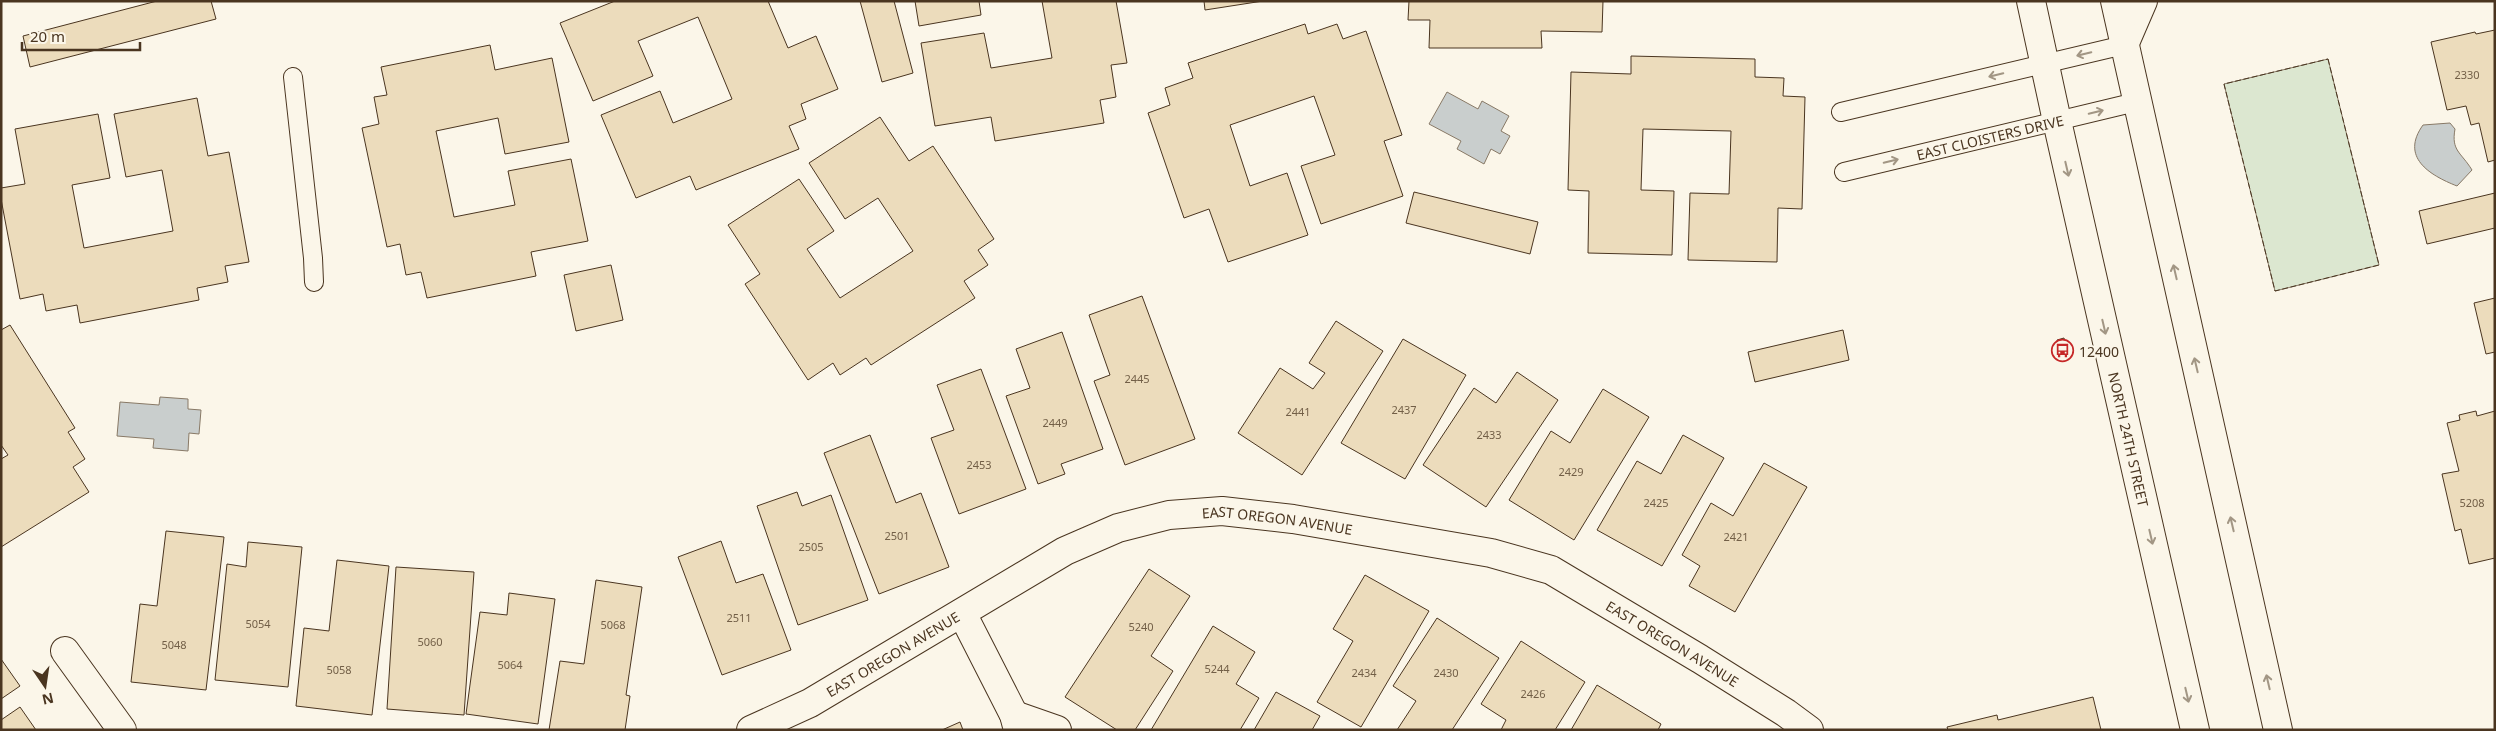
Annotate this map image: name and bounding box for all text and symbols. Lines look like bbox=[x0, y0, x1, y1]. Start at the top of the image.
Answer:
scale bar bbox=[22, 20, 140, 52]
text: 20 m bbox=[30, 26, 65, 46]
one-way arrow bbox=[2076, 50, 2092, 59]
house number: 2330 bbox=[2454, 67, 2480, 82]
one-way arrow bbox=[1989, 71, 2005, 80]
one-way arrow bbox=[2088, 107, 2104, 116]
street label: EAST CLOISTERS DRIVE bbox=[1914, 110, 2065, 164]
one-way arrow bbox=[1882, 156, 1898, 165]
one-way arrow bbox=[2063, 160, 2072, 176]
one-way arrow bbox=[2170, 264, 2179, 280]
one-way arrow bbox=[2099, 319, 2109, 335]
bus stop icon: 12400 bbox=[2051, 339, 2075, 363]
place label: 12400 bbox=[2079, 342, 2119, 361]
one-way arrow bbox=[2191, 358, 2200, 374]
street label: NORTH 24TH STREET bbox=[2105, 370, 2154, 509]
house number: 2445 bbox=[1124, 371, 1150, 386]
house number: 2437 bbox=[1391, 402, 1417, 417]
house number: 2441 bbox=[1285, 404, 1311, 419]
house number: 2449 bbox=[1042, 415, 1068, 430]
house number: 2433 bbox=[1476, 427, 1502, 442]
house number: 2453 bbox=[966, 457, 992, 472]
house number: 2429 bbox=[1558, 464, 1584, 479]
house number: 2425 bbox=[1643, 495, 1669, 510]
house number: 5208 bbox=[2459, 495, 2485, 510]
street label: EAST OREGON AVENUE bbox=[1201, 501, 1354, 539]
one-way arrow bbox=[2227, 516, 2236, 532]
house number: 2501 bbox=[884, 528, 910, 543]
one-way arrow bbox=[2147, 528, 2156, 544]
house number: 2421 bbox=[1723, 529, 1749, 544]
house number: 2505 bbox=[798, 539, 824, 554]
street label: EAST OREGON AVENUE bbox=[1603, 596, 1743, 691]
street label: EAST OREGON AVENUE bbox=[822, 607, 963, 701]
house number: 2511 bbox=[726, 610, 752, 625]
house number: 5054 bbox=[245, 616, 271, 631]
house number: 5068 bbox=[600, 617, 626, 632]
house number: 5240 bbox=[1128, 619, 1154, 634]
house number: 5060 bbox=[417, 634, 443, 649]
house number: 5048 bbox=[161, 637, 187, 652]
house number: 5064 bbox=[497, 657, 523, 672]
north arrow bbox=[20, 661, 70, 711]
house number: 5244 bbox=[1204, 661, 1230, 676]
house number: 5058 bbox=[326, 662, 352, 677]
house number: 2434 bbox=[1351, 665, 1377, 680]
house number: 2430 bbox=[1433, 665, 1459, 680]
one-way arrow bbox=[2263, 675, 2272, 691]
house number: 2426 bbox=[1520, 686, 1546, 701]
one-way arrow bbox=[2183, 687, 2193, 703]
text: N bbox=[40, 689, 56, 710]

